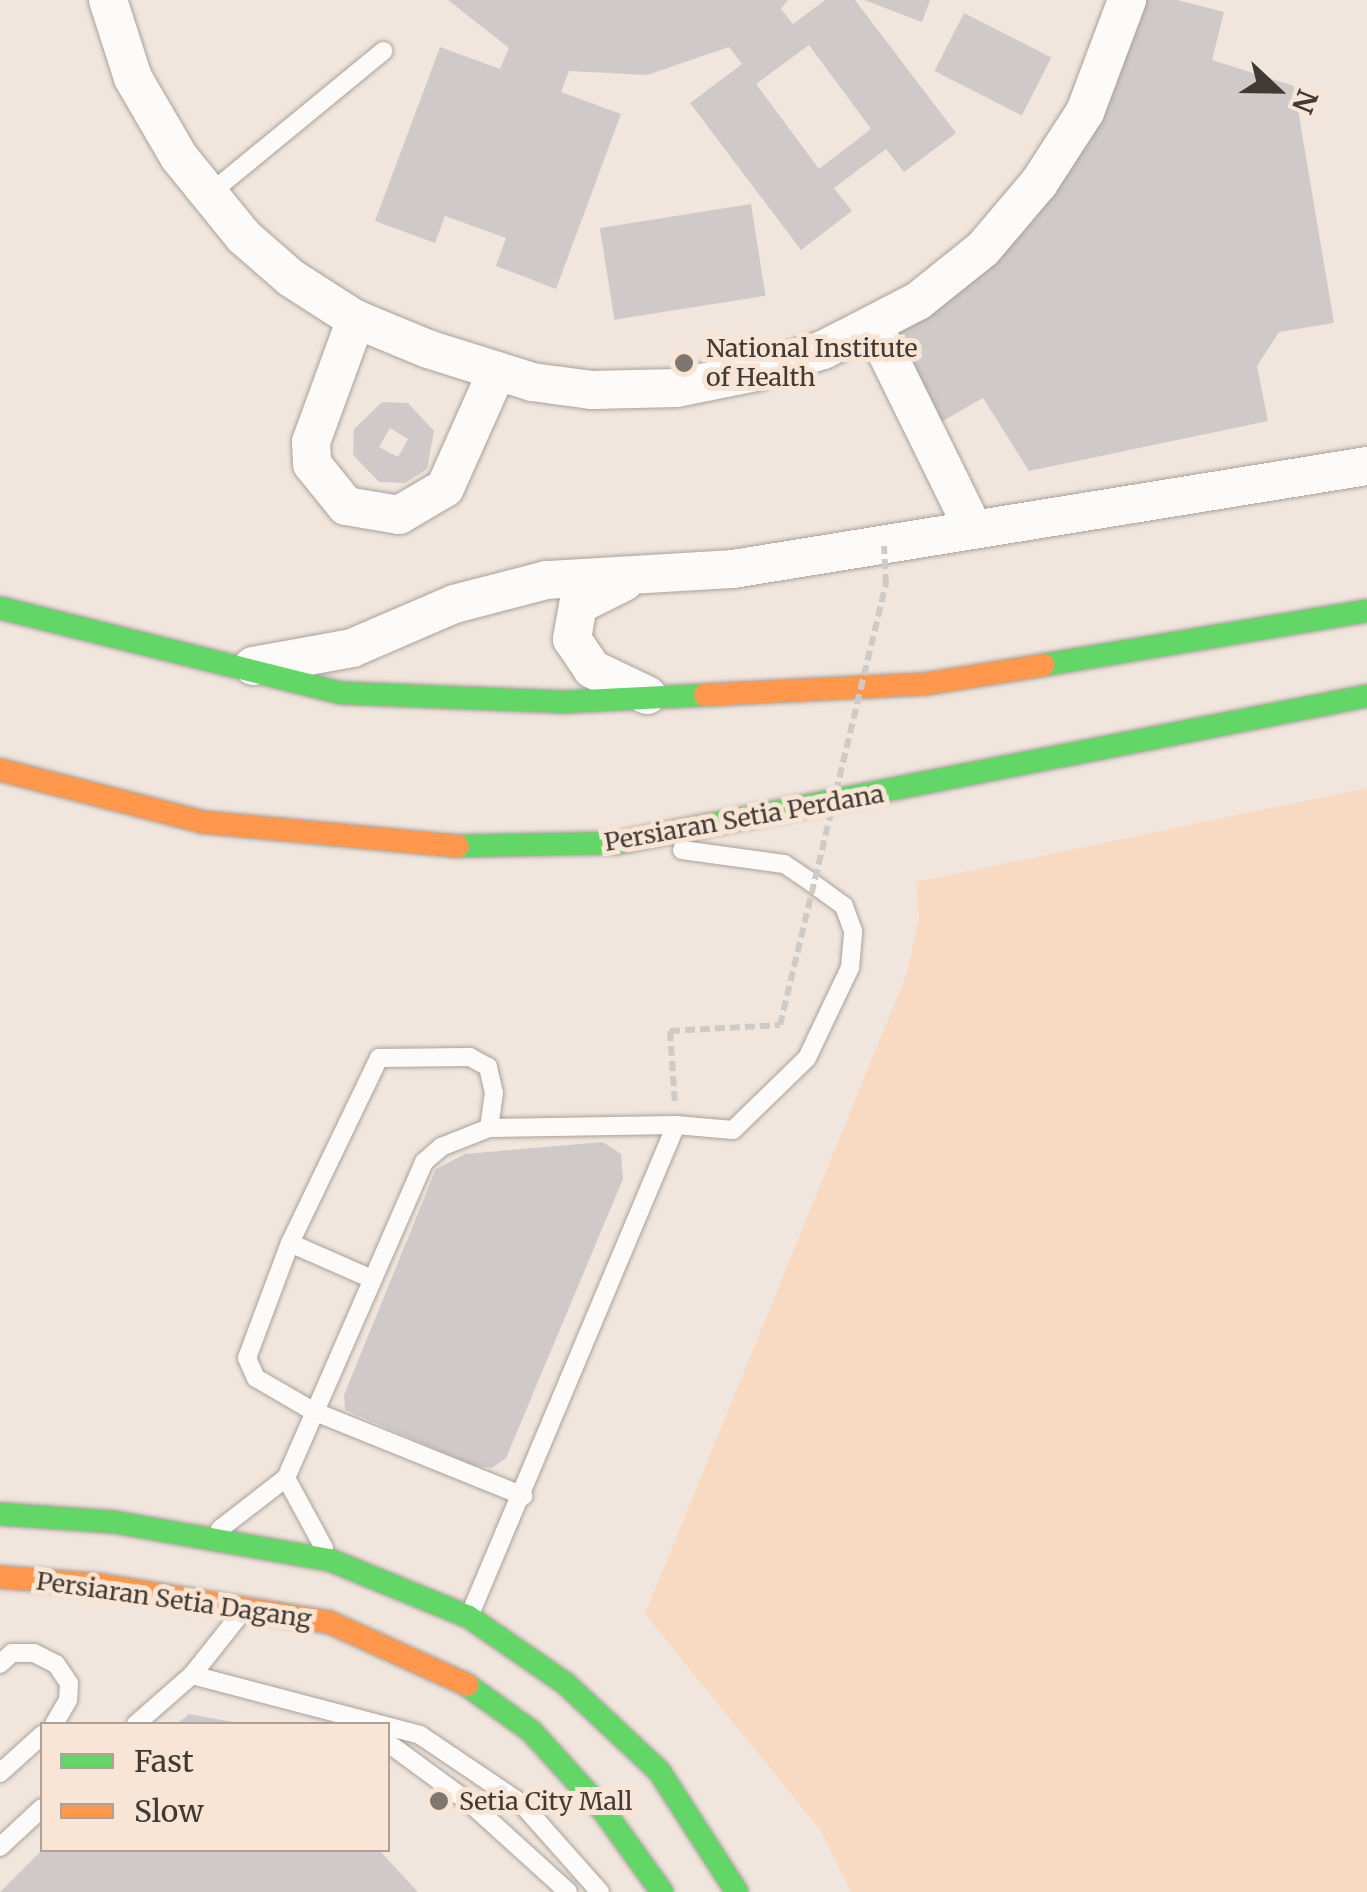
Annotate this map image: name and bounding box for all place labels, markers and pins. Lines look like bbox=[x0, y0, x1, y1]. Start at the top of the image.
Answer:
place label: National Institute of Health bbox=[706, 334, 918, 393]
marker: National Institute of Health bbox=[671, 350, 697, 376]
place label: Setia City Mall bbox=[459, 1786, 633, 1816]
marker: Setia City Mall bbox=[428, 1790, 450, 1812]

